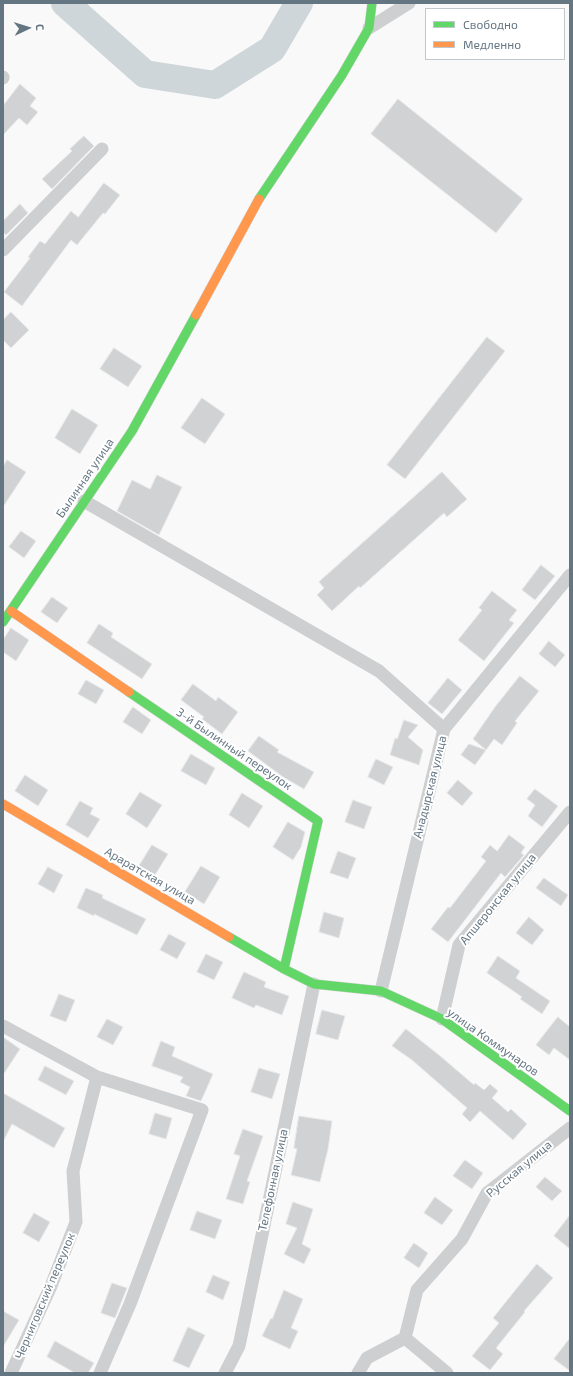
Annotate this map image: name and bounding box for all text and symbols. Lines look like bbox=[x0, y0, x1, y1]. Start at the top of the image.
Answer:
north arrow bbox=[8, 8, 48, 48]
legend bbox=[425, 8, 565, 60]
text: Свободно bbox=[463, 17, 518, 31]
text: С bbox=[34, 23, 47, 31]
text: Медленно bbox=[463, 37, 521, 51]
street label: Былинная улица bbox=[53, 435, 117, 521]
street label: 3-й Былинный переулок bbox=[173, 705, 295, 793]
street label: Анадырская улица bbox=[410, 734, 450, 840]
street label: Араратская улица bbox=[102, 844, 198, 908]
street label: Апшеронская улица bbox=[457, 851, 539, 947]
street label: улица Коммунаров bbox=[444, 1005, 542, 1079]
street label: Телефонная улица bbox=[255, 1128, 291, 1232]
street label: Русская улица bbox=[483, 1137, 555, 1201]
street label: Черниговский переулок bbox=[12, 1231, 78, 1361]

